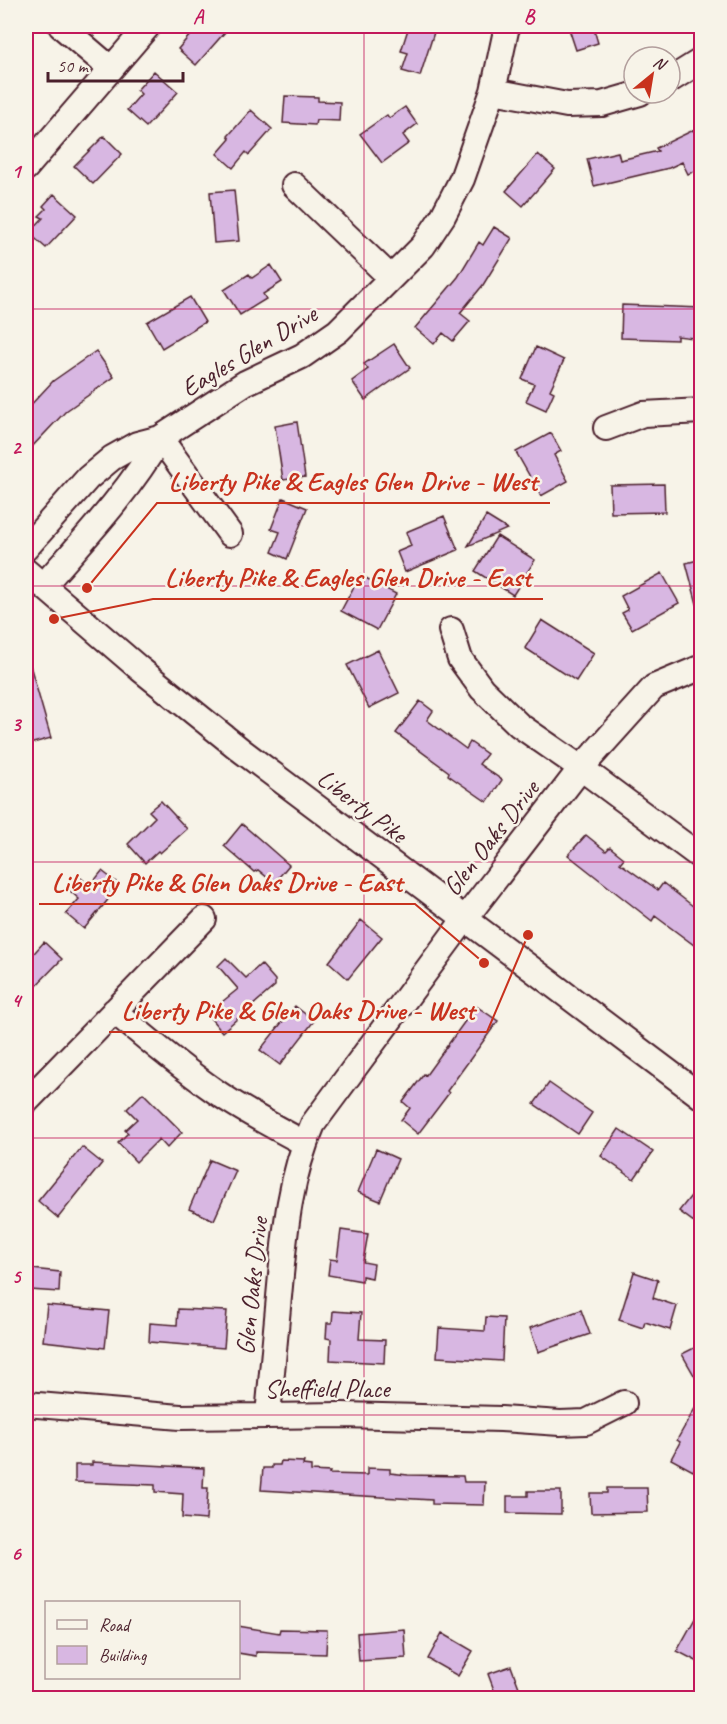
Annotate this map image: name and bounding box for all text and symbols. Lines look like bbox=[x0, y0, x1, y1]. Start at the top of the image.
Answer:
text: A bbox=[193, 4, 205, 29]
text: B bbox=[524, 4, 536, 29]
scale bar bbox=[48, 45, 183, 83]
north arrow bbox=[622, 45, 682, 105]
text: N bbox=[650, 52, 671, 76]
text: 50 m bbox=[57, 55, 90, 77]
text: 1 bbox=[12, 159, 23, 184]
street label: Eagles Glen Drive bbox=[175, 297, 324, 404]
text: 2 bbox=[12, 435, 23, 460]
callout: Liberty Pike & Eagles Glen Drive - West bbox=[157, 458, 550, 503]
text: Liberty Pike & Eagles Glen Drive - West bbox=[169, 464, 540, 498]
callout: Liberty Pike & Eagles Glen Drive - East bbox=[153, 554, 543, 599]
text: Liberty Pike & Eagles Glen Drive - East bbox=[165, 560, 534, 594]
text: 3 bbox=[12, 712, 23, 737]
street label: Liberty Pike bbox=[311, 762, 415, 852]
street label: Glen Oaks Drive bbox=[436, 771, 548, 903]
callout: Liberty Pike & Glen Oaks Drive - East bbox=[39, 859, 415, 904]
text: Liberty Pike & Glen Oaks Drive - East bbox=[52, 865, 405, 899]
callout: Liberty Pike & Glen Oaks Drive - West bbox=[109, 987, 487, 1032]
text: 4 bbox=[12, 988, 24, 1013]
text: Liberty Pike & Glen Oaks Drive - West bbox=[122, 993, 477, 1027]
street label: Glen Oaks Drive bbox=[228, 1213, 276, 1356]
text: 5 bbox=[12, 1264, 23, 1289]
street label: Sheffield Place bbox=[265, 1372, 392, 1405]
text: 6 bbox=[11, 1541, 22, 1566]
legend bbox=[45, 1601, 240, 1679]
text: Road bbox=[99, 1614, 132, 1636]
text: Building bbox=[99, 1644, 148, 1666]

